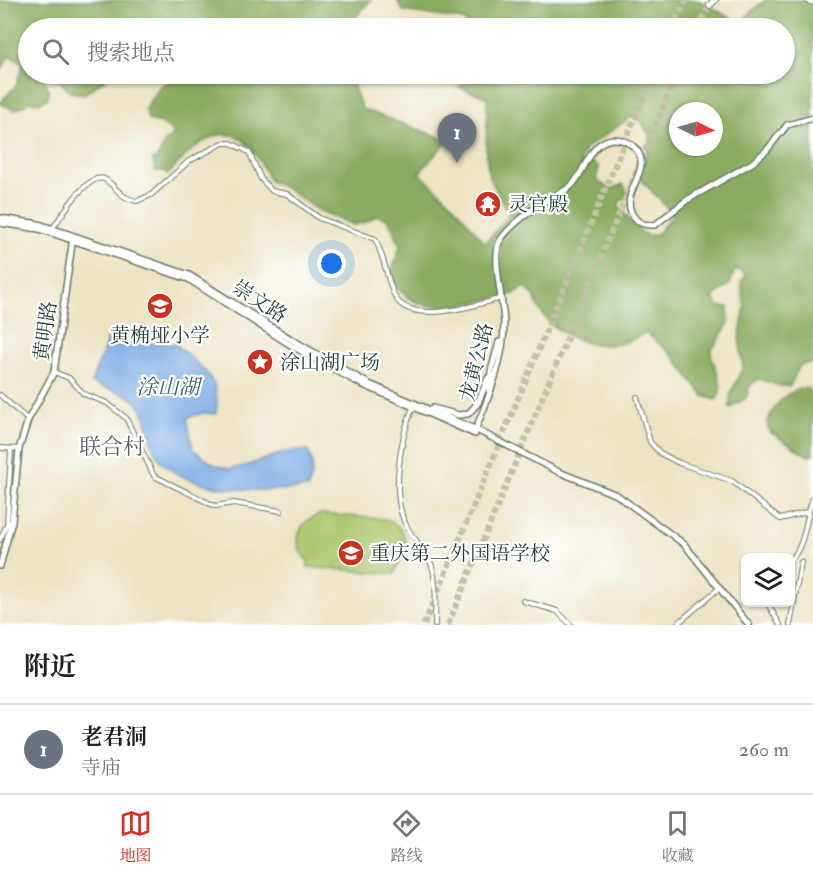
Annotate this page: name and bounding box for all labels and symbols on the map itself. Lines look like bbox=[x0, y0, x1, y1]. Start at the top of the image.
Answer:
north arrow bbox=[669, 102, 723, 156]
pin: 1 bbox=[438, 114, 476, 163]
temple icon: 灵官殿 bbox=[473, 189, 503, 219]
place label: 灵官殿 bbox=[508, 192, 568, 217]
your location bbox=[317, 249, 346, 278]
street label: 崇文路 bbox=[228, 275, 292, 328]
school or university icon: 黄桷垭小学 bbox=[145, 291, 175, 321]
street label: 黄明路 bbox=[29, 300, 62, 363]
street label: 龙黄公路 bbox=[455, 320, 498, 404]
place label: 黄桷垭小学 bbox=[110, 323, 210, 348]
place icon: 涂山湖广场 bbox=[245, 347, 275, 377]
place label: 涂山湖广场 bbox=[280, 350, 380, 375]
water label: 涂山湖 bbox=[137, 374, 203, 401]
district label: 联合村 bbox=[79, 433, 145, 461]
school or university icon: 重庆第二外国语学校 bbox=[336, 538, 366, 568]
place label: 重庆第二外国语学校 bbox=[370, 541, 550, 566]

